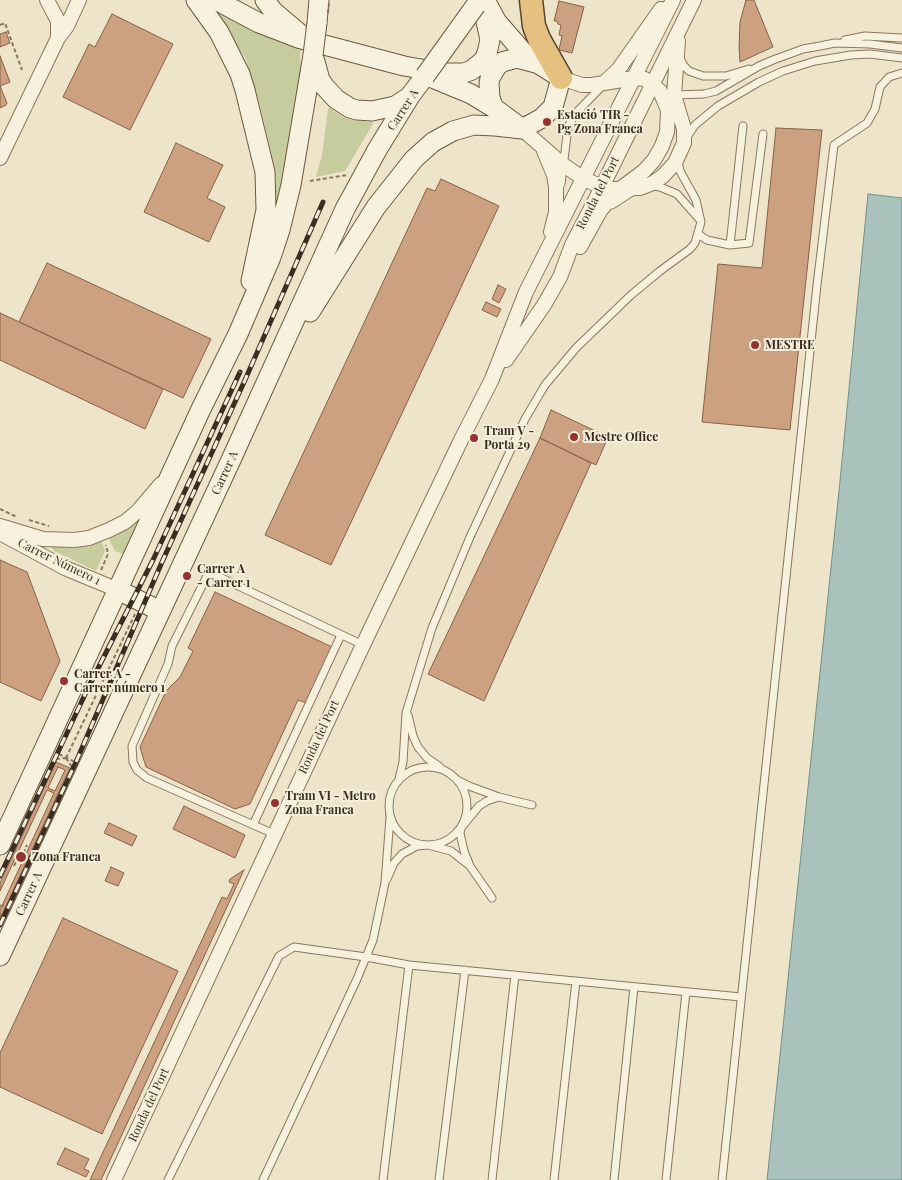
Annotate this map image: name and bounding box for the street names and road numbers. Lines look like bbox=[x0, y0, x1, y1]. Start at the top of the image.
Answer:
street label: Carrer A bbox=[384, 87, 422, 133]
street label: Ronda del Port bbox=[573, 154, 623, 232]
street label: Carrer A bbox=[209, 449, 241, 497]
street label: Carrer Número 1 bbox=[15, 536, 103, 588]
street label: Ronda del Port bbox=[296, 698, 342, 776]
street label: Carrer A bbox=[13, 870, 45, 918]
street label: Ronda del Port bbox=[126, 1066, 172, 1144]

